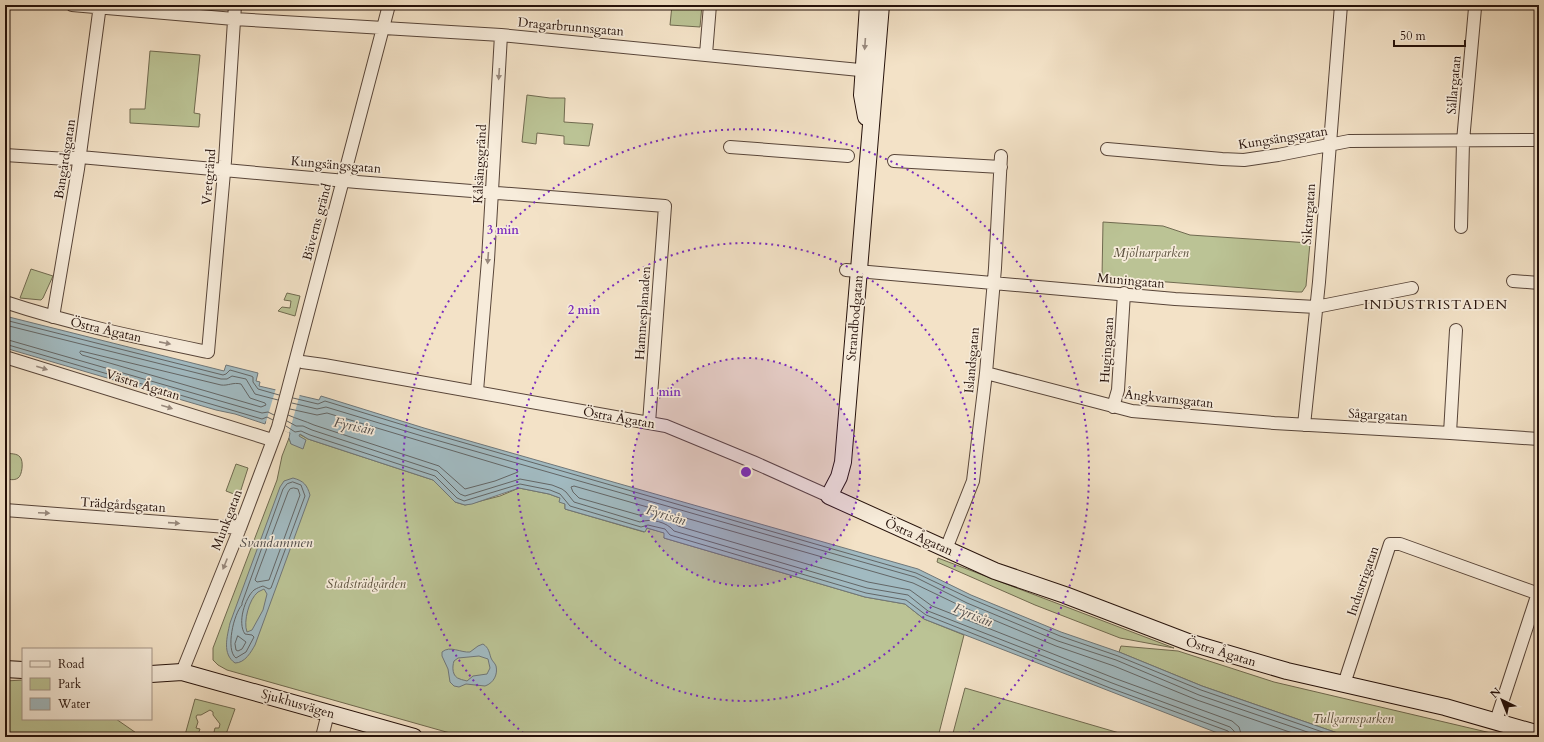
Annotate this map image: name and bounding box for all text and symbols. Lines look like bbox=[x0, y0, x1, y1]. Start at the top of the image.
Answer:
street label: Dragarbrunnsgatan bbox=[517, 13, 625, 41]
scale bar bbox=[1394, 22, 1465, 48]
text: 50 m bbox=[1400, 28, 1427, 44]
one-way arrow bbox=[862, 38, 869, 50]
street label: Sållargatan bbox=[1442, 54, 1466, 115]
one-way arrow bbox=[496, 68, 502, 81]
street label: Bangårdsgatan bbox=[50, 117, 80, 200]
street label: Kungsängsgatan bbox=[1237, 122, 1330, 154]
street label: Kålsängsgränd bbox=[469, 124, 491, 204]
street label: Vretgränd bbox=[198, 148, 220, 206]
street label: Kungsängsgatan bbox=[290, 152, 383, 178]
street label: Bäverns gränd bbox=[298, 181, 336, 263]
street label: Siktargatan bbox=[1298, 182, 1320, 245]
text: 3 min bbox=[487, 222, 519, 238]
park label: Mjölnarparken bbox=[1113, 244, 1189, 262]
one-way arrow bbox=[485, 252, 492, 264]
street label: Hamnesplanaden bbox=[631, 265, 655, 361]
street label: Muningatan bbox=[1096, 269, 1166, 293]
street label: Strandbodgatan bbox=[842, 274, 868, 362]
district label: INDUSTRISTADEN bbox=[1364, 295, 1508, 314]
text: 2 min bbox=[568, 302, 600, 318]
street label: Östra Ågatan bbox=[69, 313, 144, 347]
street label: Hugingatan bbox=[1096, 316, 1118, 384]
street label: Islandsgatan bbox=[960, 326, 984, 394]
one-way arrow bbox=[158, 340, 171, 346]
one-way arrow bbox=[37, 365, 49, 371]
street label: Västra Ågatan bbox=[104, 365, 183, 405]
text: 1 min bbox=[649, 384, 681, 400]
street label: Ångkvarnsgatan bbox=[1124, 385, 1215, 413]
street label: Östra Ågatan bbox=[582, 403, 657, 433]
one-way arrow bbox=[161, 404, 173, 410]
street label: Sågargatan bbox=[1348, 404, 1409, 426]
water label: Fyrisån bbox=[332, 412, 376, 440]
centre of rings bbox=[739, 465, 753, 479]
street label: Munkgatan bbox=[207, 486, 247, 553]
street label: Trädgårdsgatan bbox=[80, 493, 167, 517]
water label: Fyrisån bbox=[644, 500, 688, 530]
one-way arrow bbox=[38, 510, 50, 517]
street label: Östra Ågatan bbox=[882, 514, 956, 560]
one-way arrow bbox=[168, 519, 180, 526]
water label: Svandammen bbox=[240, 533, 313, 552]
street label: Industrigatan bbox=[1343, 543, 1384, 618]
one-way arrow bbox=[222, 559, 228, 571]
park label: Stadsträdgården bbox=[326, 575, 406, 593]
water label: Fyrisån bbox=[951, 599, 996, 631]
street label: Östra Ågatan bbox=[1184, 633, 1259, 671]
legend bbox=[22, 648, 152, 720]
text: Road bbox=[58, 656, 85, 672]
text: Park bbox=[58, 676, 82, 692]
north arrow bbox=[1482, 680, 1522, 720]
text: N bbox=[1487, 684, 1504, 702]
street label: Sjukhusvägen bbox=[259, 685, 337, 723]
text: Water bbox=[57, 696, 91, 712]
park label: Tullgarnsparken bbox=[1312, 710, 1394, 728]

